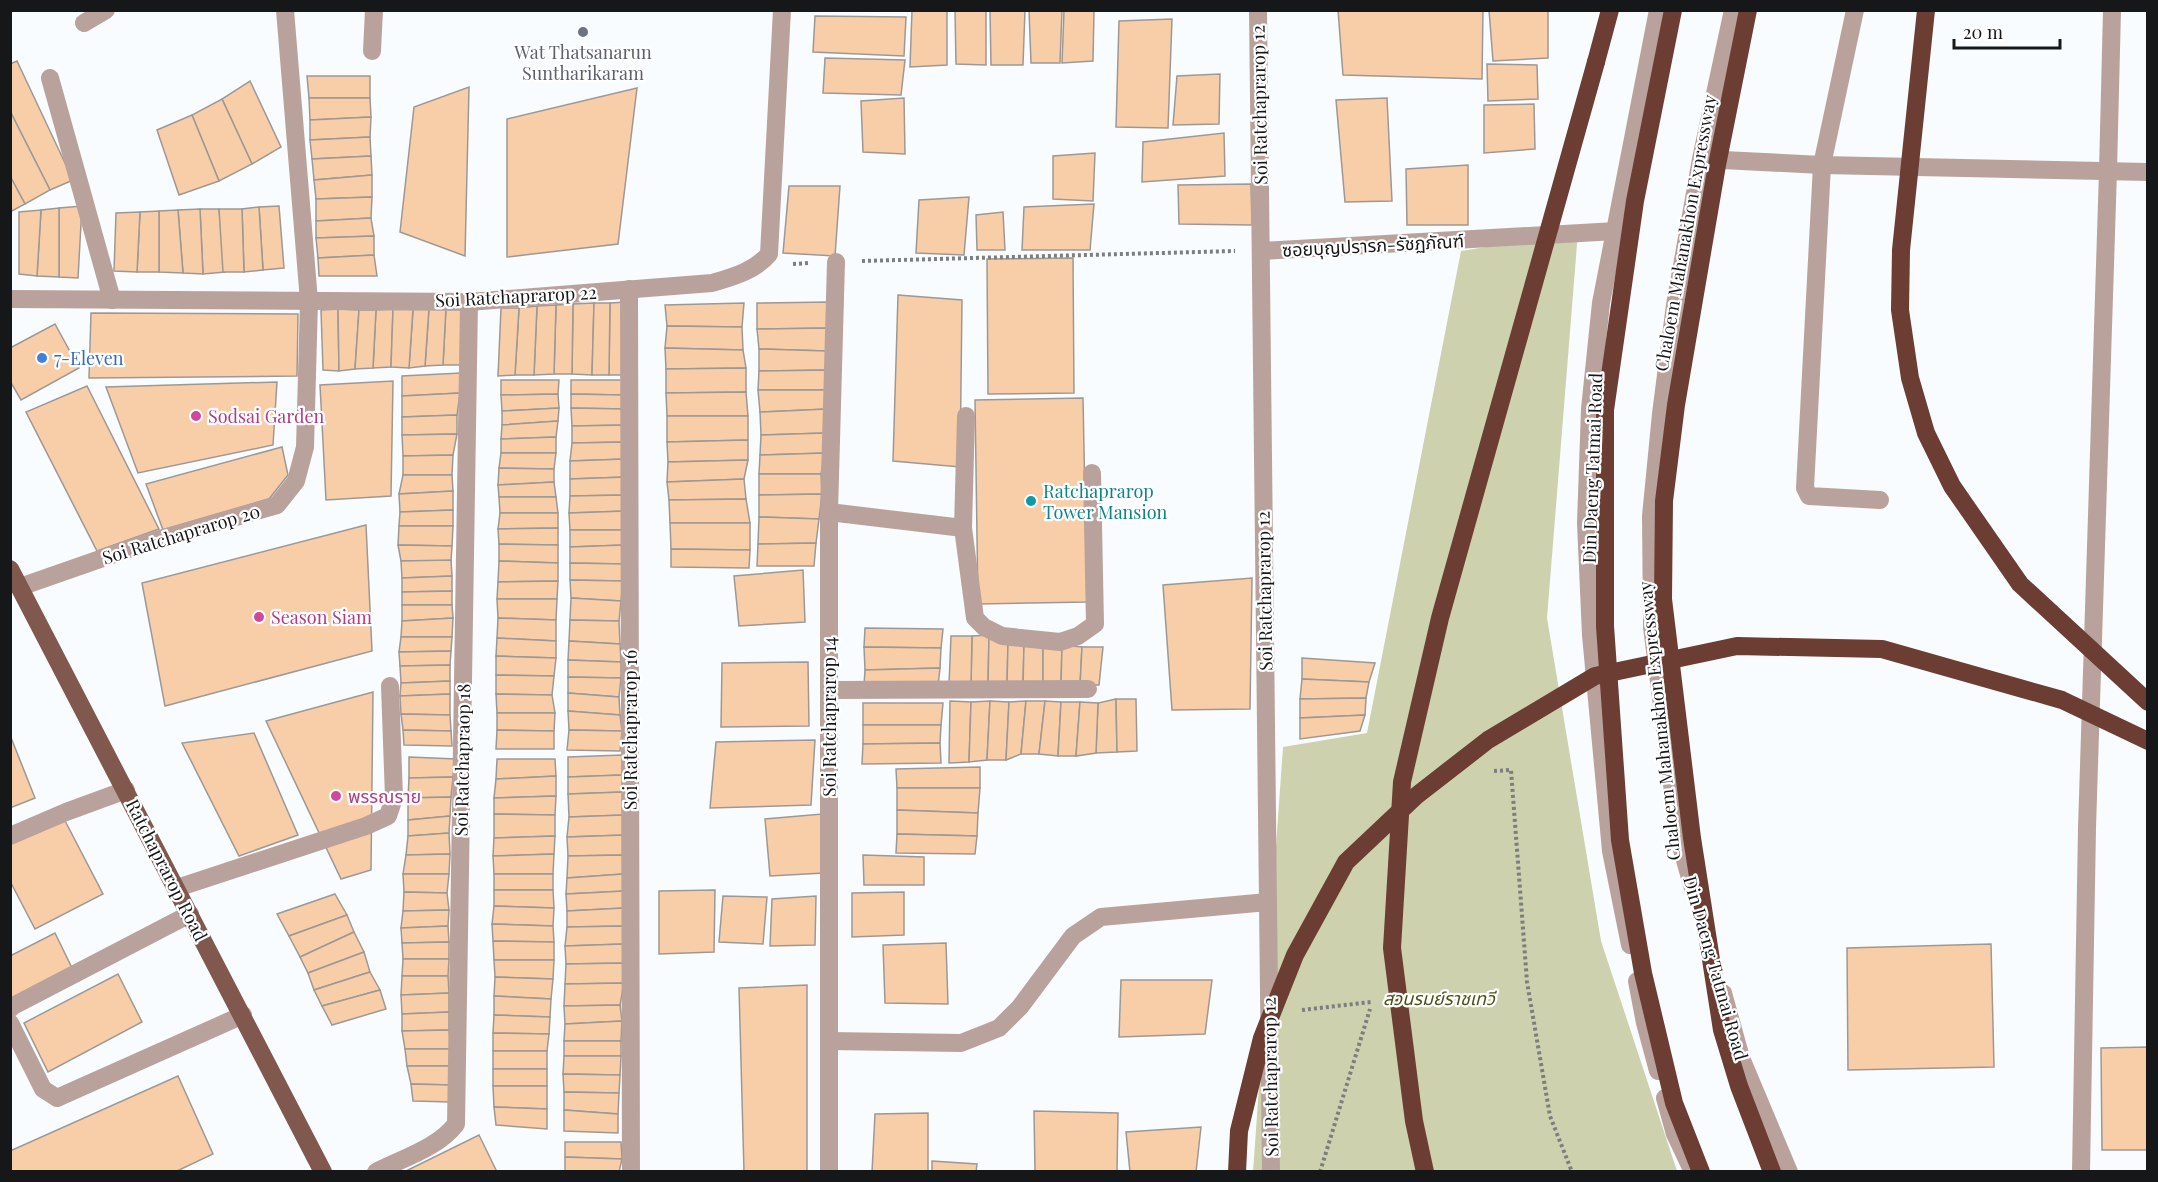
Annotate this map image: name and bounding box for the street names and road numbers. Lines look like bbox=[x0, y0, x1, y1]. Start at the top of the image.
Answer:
street label: Soi Ratchaprarop 12 bbox=[1246, 25, 1272, 185]
street label: Chaloem Mahanakhon Expressway bbox=[1649, 93, 1721, 373]
street label: ซอยบุญปรารภ-รัชฏภัณฑ์ bbox=[1282, 228, 1464, 262]
street label: Soi Ratchaprarop 22 bbox=[435, 280, 597, 312]
street label: Din Daeng Tatmai Road bbox=[1577, 372, 1607, 564]
street label: Soi Ratchaprarop 20 bbox=[99, 499, 263, 569]
street label: Soi Ratchaprarop 12 bbox=[1251, 511, 1277, 671]
street label: Chaloem Mahanakhon Expressway bbox=[1632, 580, 1686, 862]
street label: Soi Ratchaprarop 14 bbox=[817, 637, 841, 797]
street label: Soi Ratchaprarop 16 bbox=[618, 650, 642, 810]
street label: Soi Ratchapraop 18 bbox=[449, 683, 475, 837]
street label: Ratchaprarop Road bbox=[121, 795, 213, 945]
street label: Din Daeng Tatmai Road bbox=[1678, 873, 1754, 1063]
street label: Soi Ratchaprarop 12 bbox=[1257, 997, 1283, 1157]

